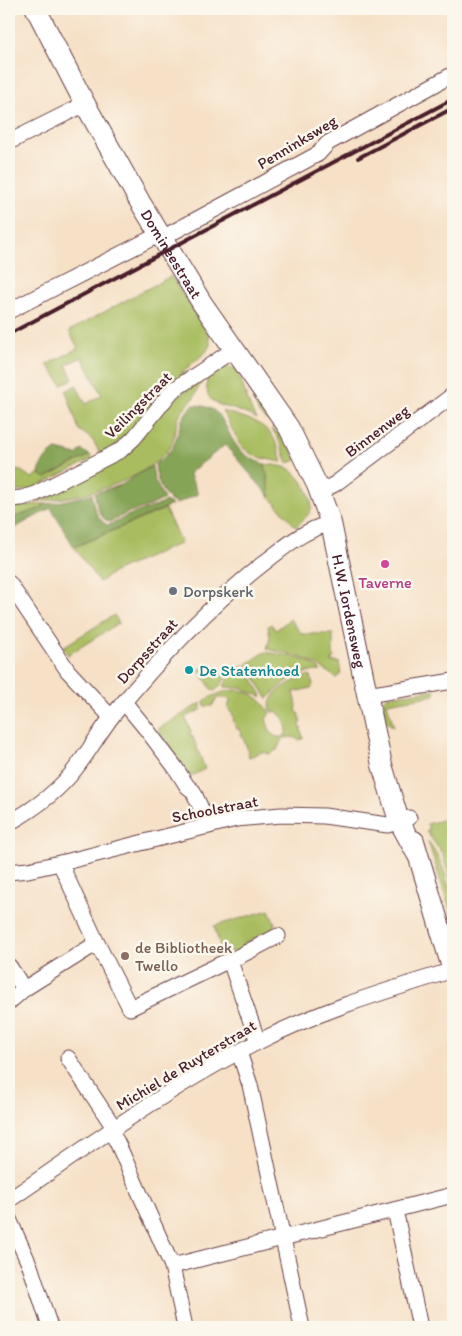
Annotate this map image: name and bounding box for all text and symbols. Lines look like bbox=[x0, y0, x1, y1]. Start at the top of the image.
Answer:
street label: Penninksweg bbox=[254, 110, 341, 173]
street label: Domineestraat bbox=[137, 205, 206, 302]
street label: Veilingstraat bbox=[100, 367, 176, 443]
street label: Binnenweg bbox=[341, 400, 414, 461]
street label: H.W. Iordensweg bbox=[328, 552, 371, 670]
marker: Taverne bbox=[379, 558, 391, 570]
place label: Taverne bbox=[358, 573, 412, 592]
place label: Dorpskerk bbox=[183, 582, 254, 601]
marker: Dorpskerk bbox=[167, 585, 179, 597]
street label: Dorpsstraat bbox=[113, 614, 181, 688]
place label: De Statenhoed bbox=[199, 661, 300, 680]
marker: De Statenhoed bbox=[183, 664, 195, 676]
street label: Schoolstraat bbox=[170, 791, 260, 827]
place label: de Bibliotheek Twello bbox=[135, 938, 233, 975]
marker: de Bibliotheek Twello bbox=[119, 950, 131, 962]
street label: Michiel de Ruyterstraat bbox=[113, 1016, 259, 1114]

